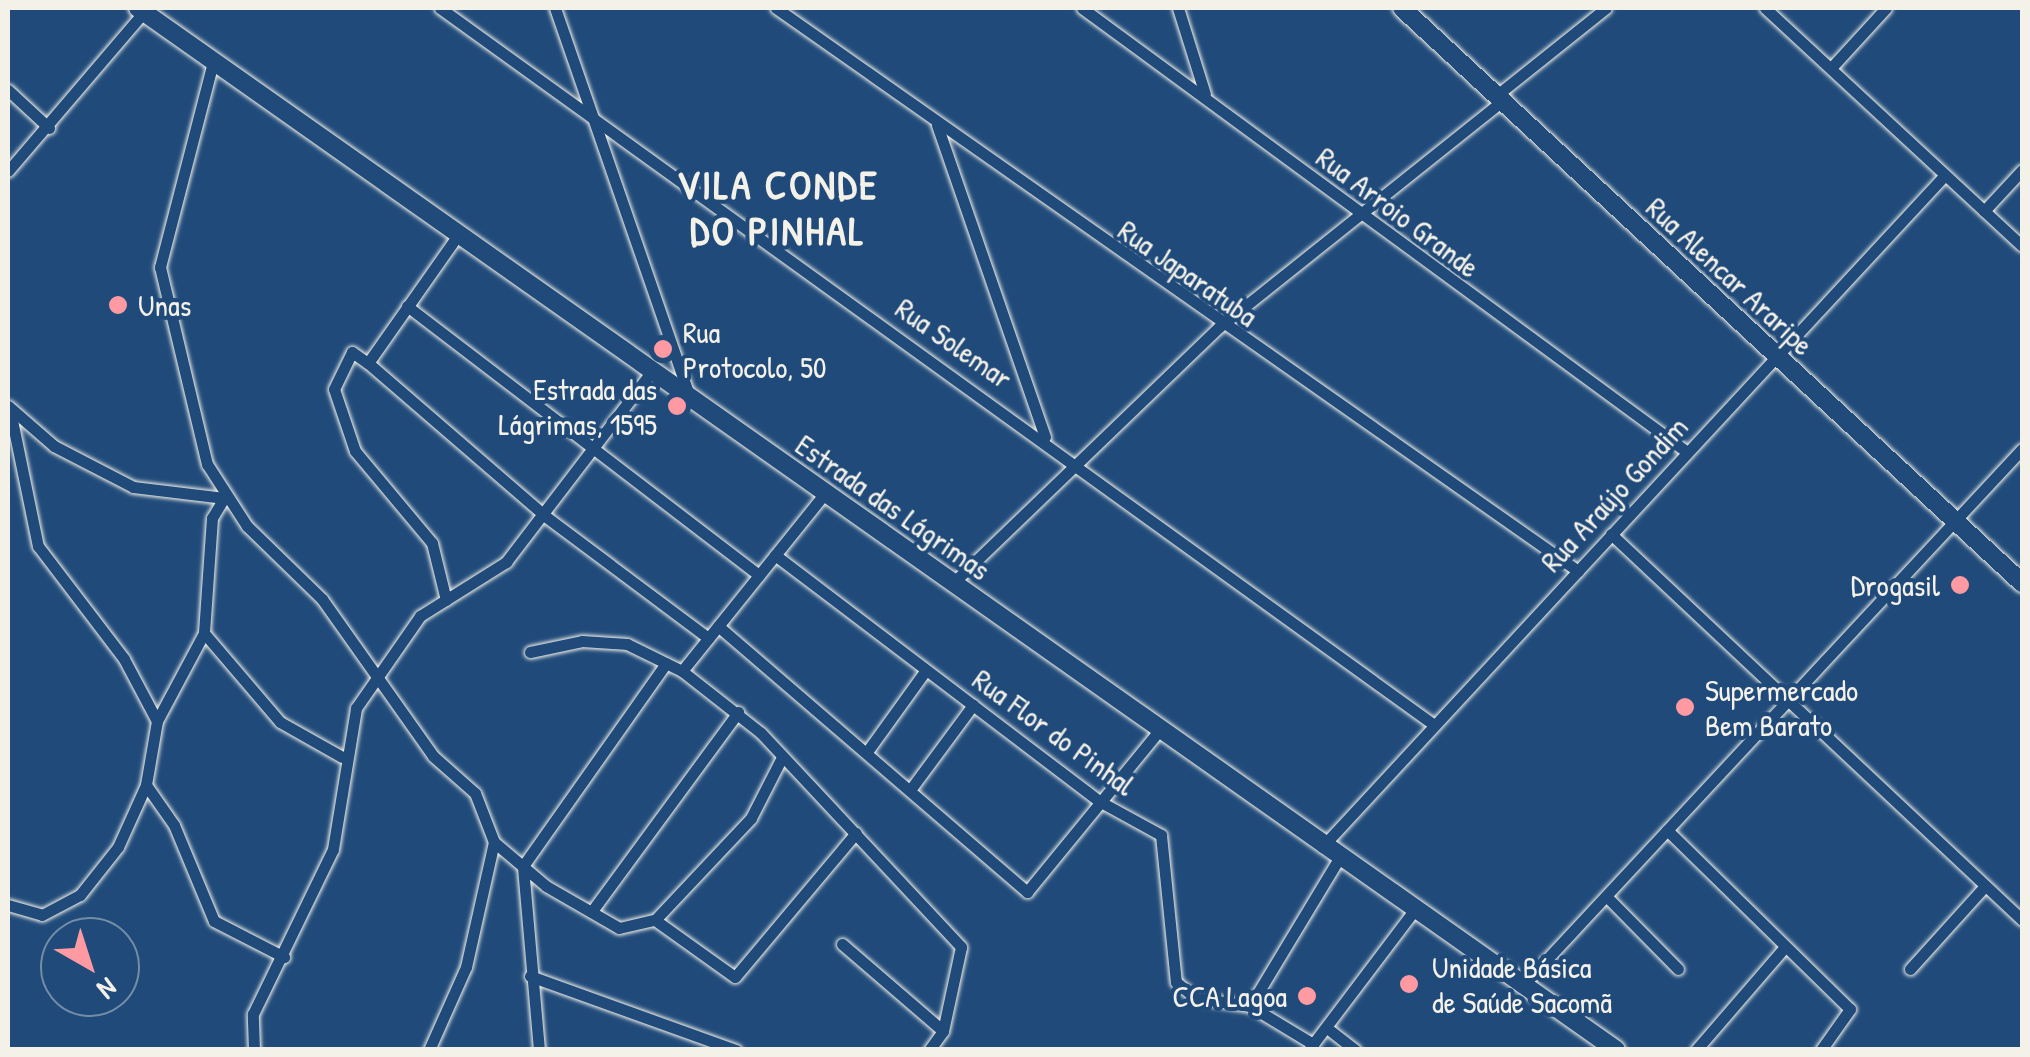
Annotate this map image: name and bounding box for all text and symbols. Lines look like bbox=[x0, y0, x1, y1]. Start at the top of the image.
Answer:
street label: Rua Arroio Grande bbox=[1309, 139, 1487, 285]
district label: VILA CONDE DO PINHAL bbox=[677, 160, 879, 254]
street label: Rua Alencar Araripe bbox=[1639, 189, 1821, 363]
street label: Rua Japaratuba bbox=[1112, 212, 1264, 334]
place label: Unas bbox=[138, 287, 191, 323]
street label: Rua Solemar bbox=[889, 290, 1019, 396]
marker: Unas bbox=[107, 294, 129, 316]
place label: Rua Protocolo, 50 bbox=[683, 314, 826, 384]
marker: Rua Protocolo, 50 bbox=[652, 338, 674, 360]
place label: Estrada das Lágrimas, 1595 bbox=[499, 371, 657, 442]
marker: Estrada das Lágrimas, 1595 bbox=[666, 395, 688, 417]
street label: Rua Araújo Gondim bbox=[1533, 409, 1695, 579]
street label: Estrada das Lágrimas bbox=[789, 427, 997, 587]
place label: Drogasil bbox=[1851, 567, 1940, 603]
marker: Drogasil bbox=[1949, 574, 1971, 596]
street label: Rua Flor do Pinhal bbox=[966, 661, 1142, 803]
place label: Supermercado Bem Barato bbox=[1705, 672, 1858, 742]
marker: Supermercado Bem Barato bbox=[1674, 696, 1696, 718]
north arrow bbox=[40, 917, 140, 1017]
place label: Unidade Básica de Saúde Sacomã bbox=[1432, 949, 1612, 1020]
text: N bbox=[90, 969, 125, 1008]
marker: Unidade Básica de Saúde Sacomã bbox=[1396, 971, 1422, 997]
place label: CCA Lagoa bbox=[1172, 978, 1287, 1014]
marker: CCA Lagoa bbox=[1296, 985, 1318, 1007]

